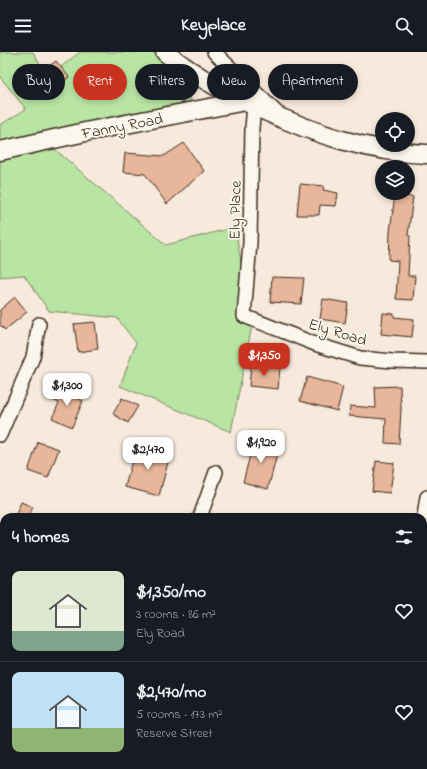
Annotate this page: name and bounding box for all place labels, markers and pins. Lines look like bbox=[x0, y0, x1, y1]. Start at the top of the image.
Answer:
pin: $1,350 bbox=[231, 343, 297, 377]
pin: $1,300 bbox=[34, 373, 100, 407]
pin: $1,920 bbox=[228, 430, 294, 464]
pin: $2,470 bbox=[115, 437, 181, 471]

